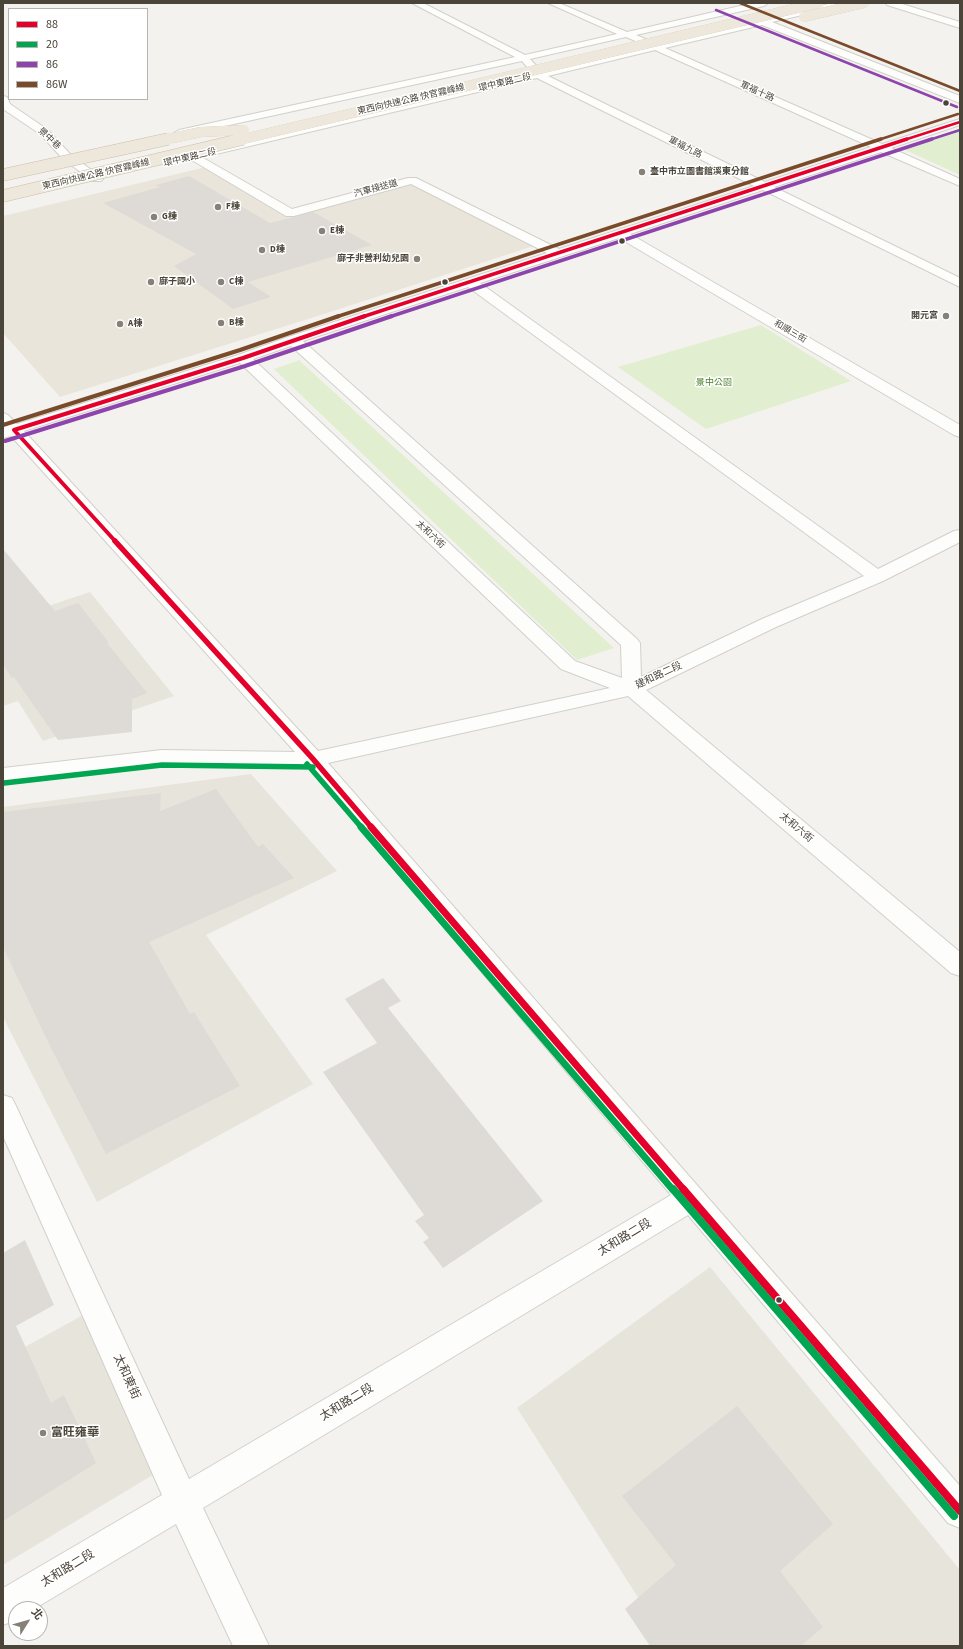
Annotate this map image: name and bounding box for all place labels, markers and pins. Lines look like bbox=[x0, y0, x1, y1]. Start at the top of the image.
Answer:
unlabelled marker bbox=[941, 98, 951, 108]
marker: 臺中市立圖書館溪東分館 bbox=[637, 167, 647, 177]
place label: 臺中市立圖書館溪東分館 bbox=[650, 167, 749, 177]
marker: F棟 bbox=[213, 202, 223, 212]
place label: F棟 bbox=[226, 202, 240, 212]
marker: G棟 bbox=[149, 212, 159, 222]
place label: G棟 bbox=[162, 212, 177, 222]
marker: E棟 bbox=[317, 226, 327, 236]
place label: E棟 bbox=[330, 226, 344, 236]
unlabelled marker bbox=[617, 236, 627, 246]
marker: D棟 bbox=[257, 245, 267, 255]
place label: D棟 bbox=[270, 245, 285, 255]
place label: 廍子非營利幼兒園 bbox=[337, 254, 409, 264]
marker: 廍子非營利幼兒園 bbox=[412, 254, 422, 264]
marker: 廍子國小 bbox=[146, 277, 156, 287]
place label: 廍子國小 bbox=[159, 277, 195, 287]
marker: C棟 bbox=[216, 277, 226, 287]
place label: C棟 bbox=[229, 277, 243, 287]
unlabelled marker bbox=[440, 277, 450, 287]
place label: 開元宮 bbox=[911, 311, 938, 321]
marker: 開元宮 bbox=[941, 311, 951, 321]
marker: B棟 bbox=[216, 318, 226, 328]
place label: B棟 bbox=[229, 318, 243, 328]
marker: A棟 bbox=[115, 319, 125, 329]
place label: A棟 bbox=[128, 319, 142, 329]
unlabelled marker bbox=[774, 1295, 784, 1305]
place label: 富旺雍華 bbox=[51, 1426, 99, 1440]
marker: 富旺雍華 bbox=[38, 1428, 48, 1438]

